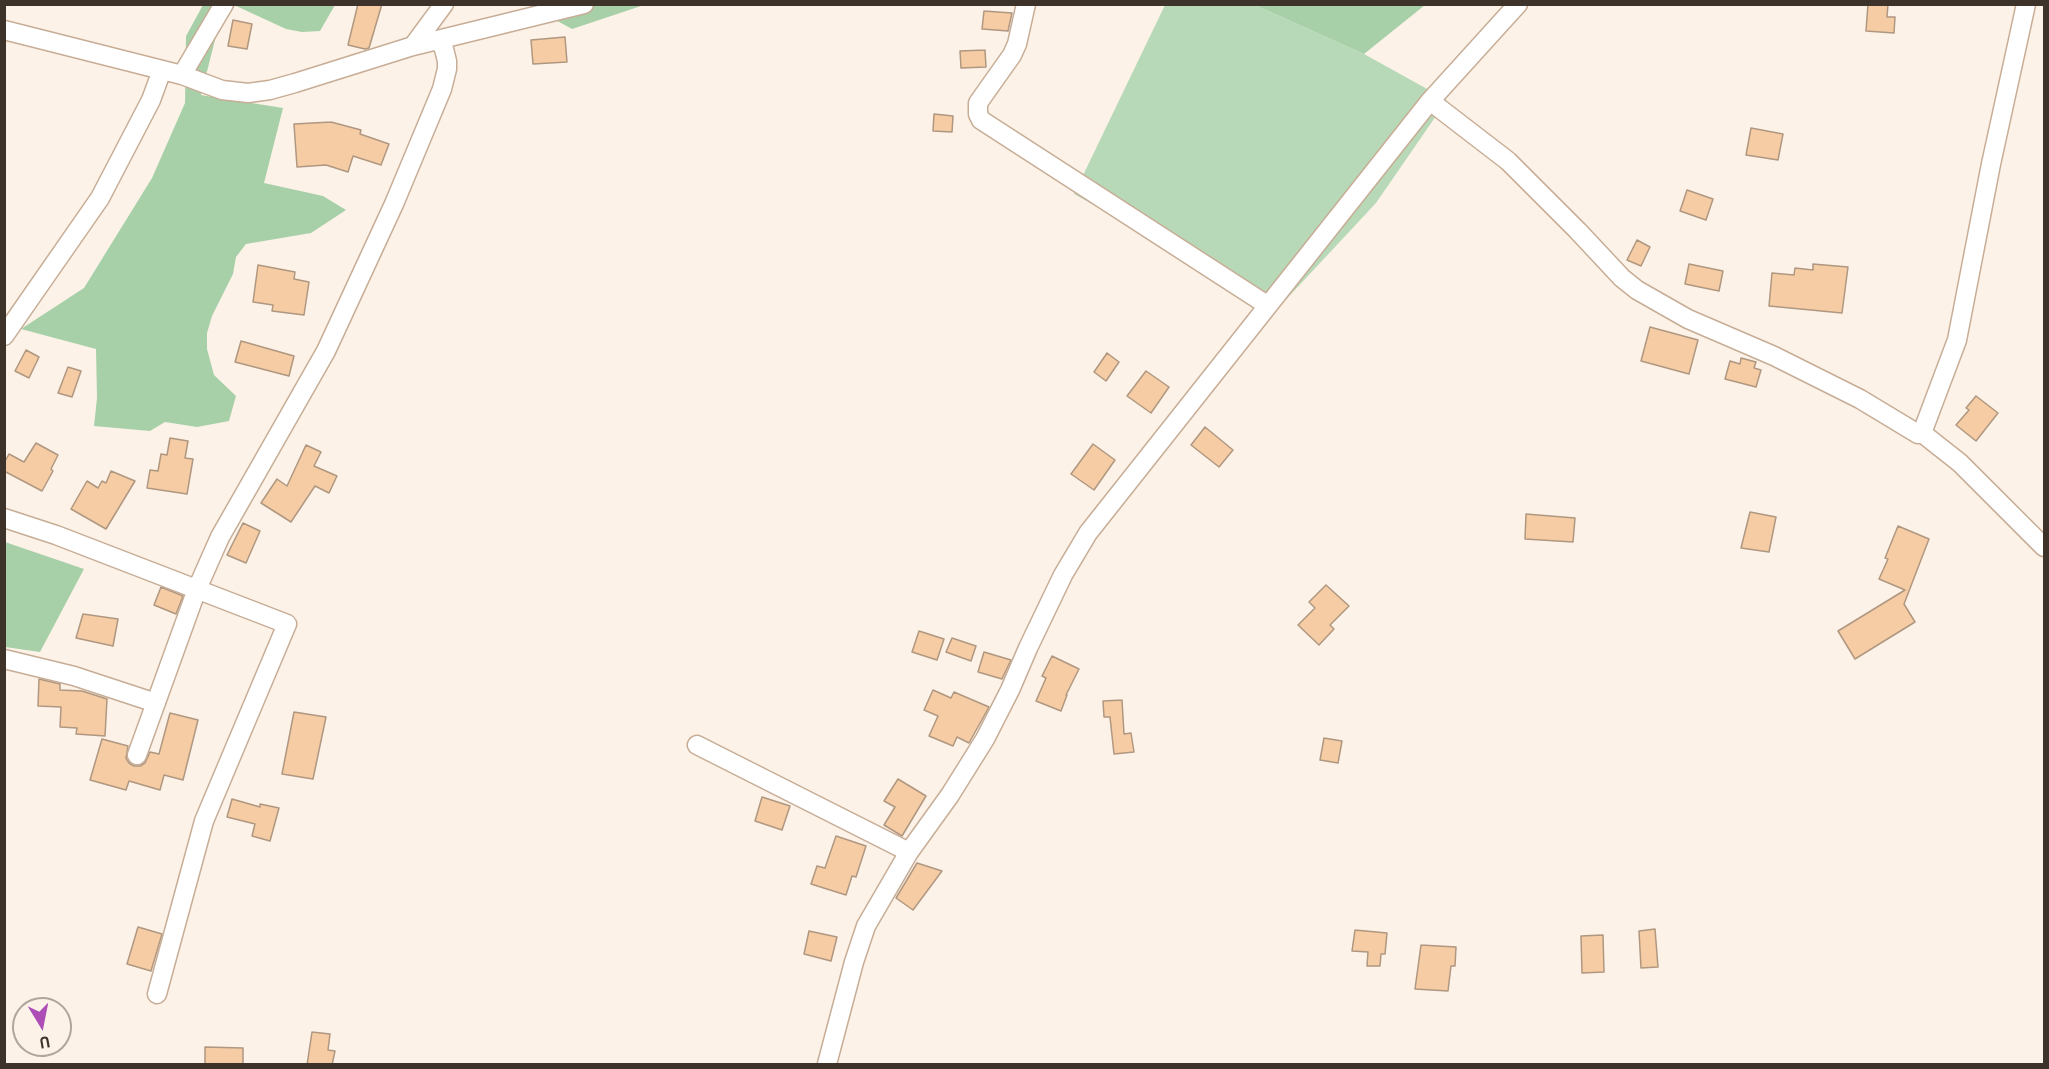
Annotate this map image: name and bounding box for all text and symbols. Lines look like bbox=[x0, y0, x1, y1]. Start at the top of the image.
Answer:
north arrow bbox=[12, 997, 72, 1057]
text: U bbox=[38, 1032, 51, 1053]

